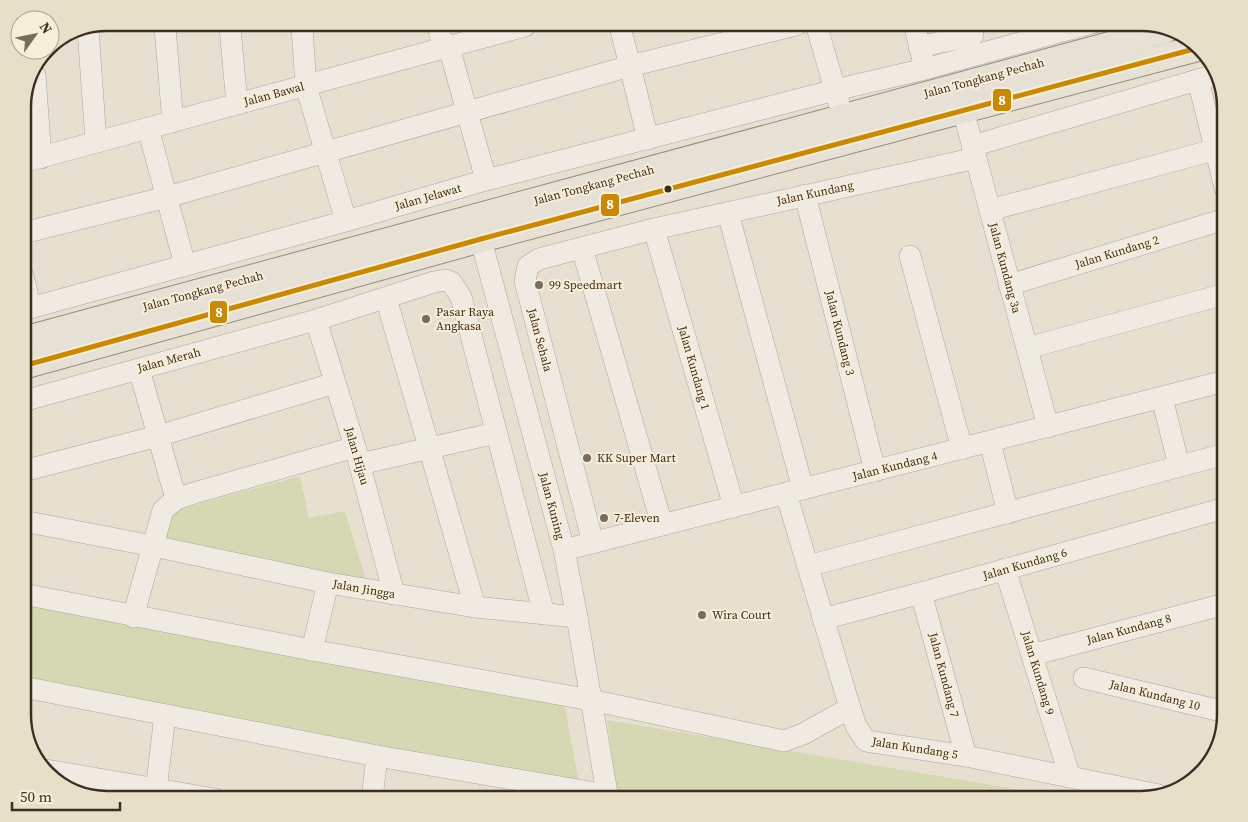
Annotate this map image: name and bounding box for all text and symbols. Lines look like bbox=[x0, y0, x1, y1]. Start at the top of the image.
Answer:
north arrow bbox=[10, 10, 60, 60]
text: N bbox=[35, 18, 57, 38]
street label: Jalan Tongkang Pechah bbox=[921, 54, 1046, 102]
street label: Jalan Bawal bbox=[241, 78, 306, 110]
line badge: 8 bbox=[992, 88, 1012, 112]
text: 8 bbox=[998, 90, 1006, 110]
street label: Jalan Tongkang Pechah bbox=[531, 161, 656, 209]
street label: Jalan Kundang bbox=[774, 177, 855, 209]
street label: Jalan Jelawat bbox=[392, 180, 463, 214]
unlabelled marker bbox=[663, 184, 673, 194]
line badge: 8 bbox=[600, 193, 620, 217]
text: 8 bbox=[606, 194, 614, 214]
street label: Jalan Kundang 3a bbox=[985, 220, 1025, 316]
street label: Jalan Kundang 2 bbox=[1072, 232, 1161, 273]
street label: Jalan Tongkang Pechah bbox=[140, 267, 265, 315]
place label: 99 Speedmart bbox=[549, 277, 622, 293]
marker: 99 Speedmart bbox=[533, 279, 545, 291]
street label: Jalan Kundang 3 bbox=[821, 288, 858, 377]
line badge: 8 bbox=[209, 300, 228, 324]
text: 8 bbox=[215, 302, 223, 322]
place label: Pasar Raya Angkasa bbox=[436, 304, 495, 334]
street label: Jalan Sehala bbox=[524, 306, 556, 374]
marker: Pasar Raya Angkasa bbox=[420, 313, 432, 325]
street label: Jalan Kundang 1 bbox=[674, 323, 714, 412]
street label: Jalan Merah bbox=[135, 344, 202, 376]
street label: Jalan Hijau bbox=[341, 424, 373, 487]
street label: Jalan Kundang 4 bbox=[850, 448, 939, 485]
place label: KK Super Mart bbox=[597, 450, 676, 466]
marker: KK Super Mart bbox=[581, 452, 593, 464]
street label: Jalan Kuning bbox=[535, 470, 569, 541]
place label: 7-Eleven bbox=[614, 510, 660, 526]
marker: 7-Eleven bbox=[598, 512, 610, 524]
street label: Jalan Kundang 6 bbox=[980, 544, 1069, 584]
street label: Jalan Jingga bbox=[330, 575, 397, 603]
place label: Wira Court bbox=[712, 607, 771, 623]
marker: Wira Court bbox=[696, 609, 708, 621]
street label: Jalan Kundang 8 bbox=[1084, 610, 1173, 648]
street label: Jalan Kundang 9 bbox=[1017, 628, 1058, 717]
street label: Jalan Kundang 7 bbox=[925, 630, 963, 719]
street label: Jalan Kundang 10 bbox=[1107, 676, 1202, 714]
street label: Jalan Kundang 5 bbox=[870, 733, 959, 763]
scale bar bbox=[12, 780, 120, 812]
text: 50 m bbox=[20, 786, 52, 807]

